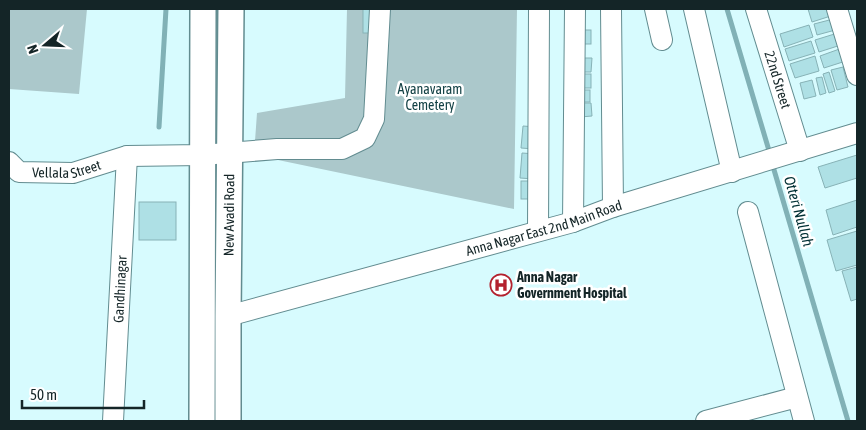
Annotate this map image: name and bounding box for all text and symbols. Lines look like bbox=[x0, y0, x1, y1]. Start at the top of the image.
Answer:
north arrow bbox=[20, 20, 70, 70]
text: N bbox=[24, 43, 42, 56]
street label: 22nd Street bbox=[761, 49, 794, 110]
park label: Ayanavaram Cemetery bbox=[398, 81, 462, 113]
street label: Vellala Street bbox=[32, 157, 103, 181]
street label: New Avadi Road bbox=[221, 174, 237, 256]
water label: Otteri Nullah bbox=[781, 174, 817, 248]
street label: Anna Nagar East 2nd Main Road bbox=[464, 197, 624, 259]
street label: Gandhinagar bbox=[110, 254, 130, 323]
place label: Anna Nagar Government Hospital bbox=[516, 269, 627, 301]
hospital icon: Anna Nagar Government Hospital bbox=[489, 273, 513, 297]
scale bar bbox=[22, 378, 145, 410]
text: 50 m bbox=[30, 386, 57, 403]

